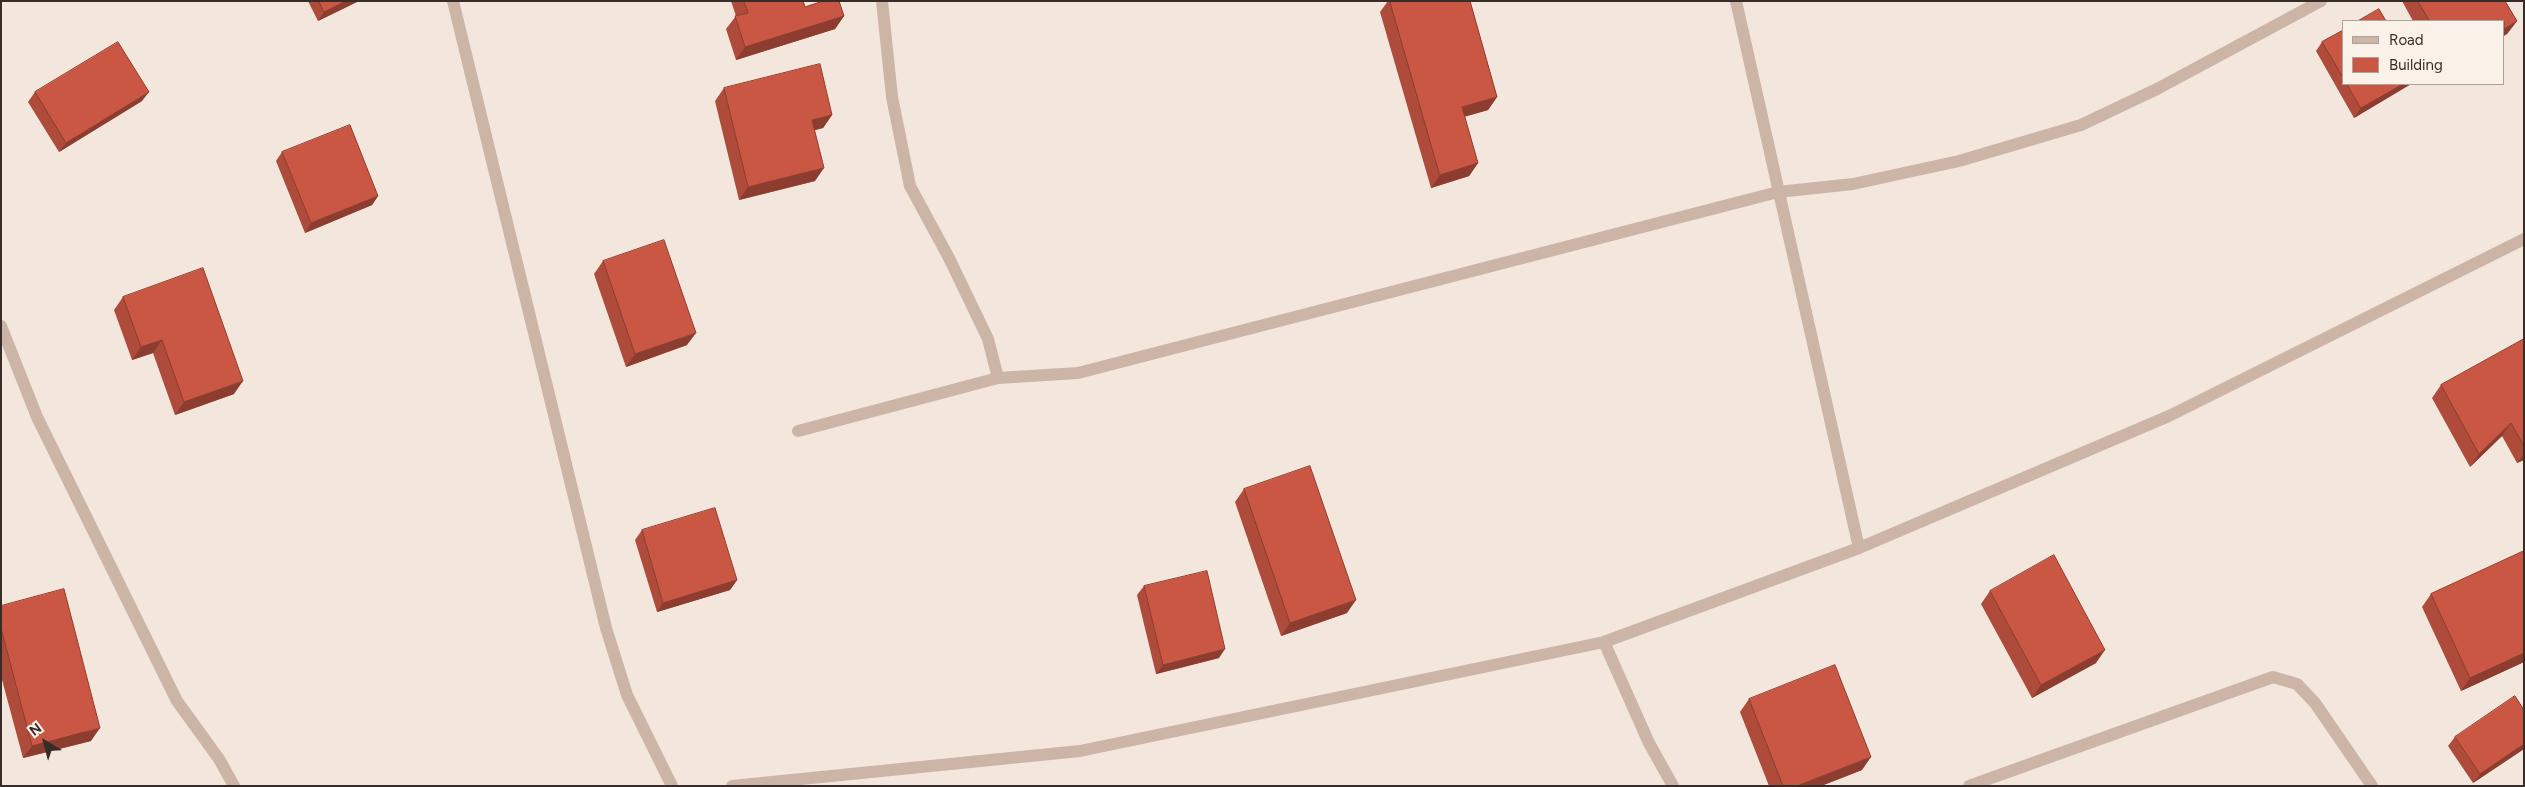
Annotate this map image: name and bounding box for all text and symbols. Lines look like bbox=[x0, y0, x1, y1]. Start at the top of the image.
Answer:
legend bbox=[2342, 20, 2505, 85]
text: Road bbox=[2389, 31, 2424, 49]
text: Building bbox=[2389, 56, 2443, 74]
north arrow bbox=[20, 717, 70, 767]
text: N bbox=[26, 720, 45, 740]

